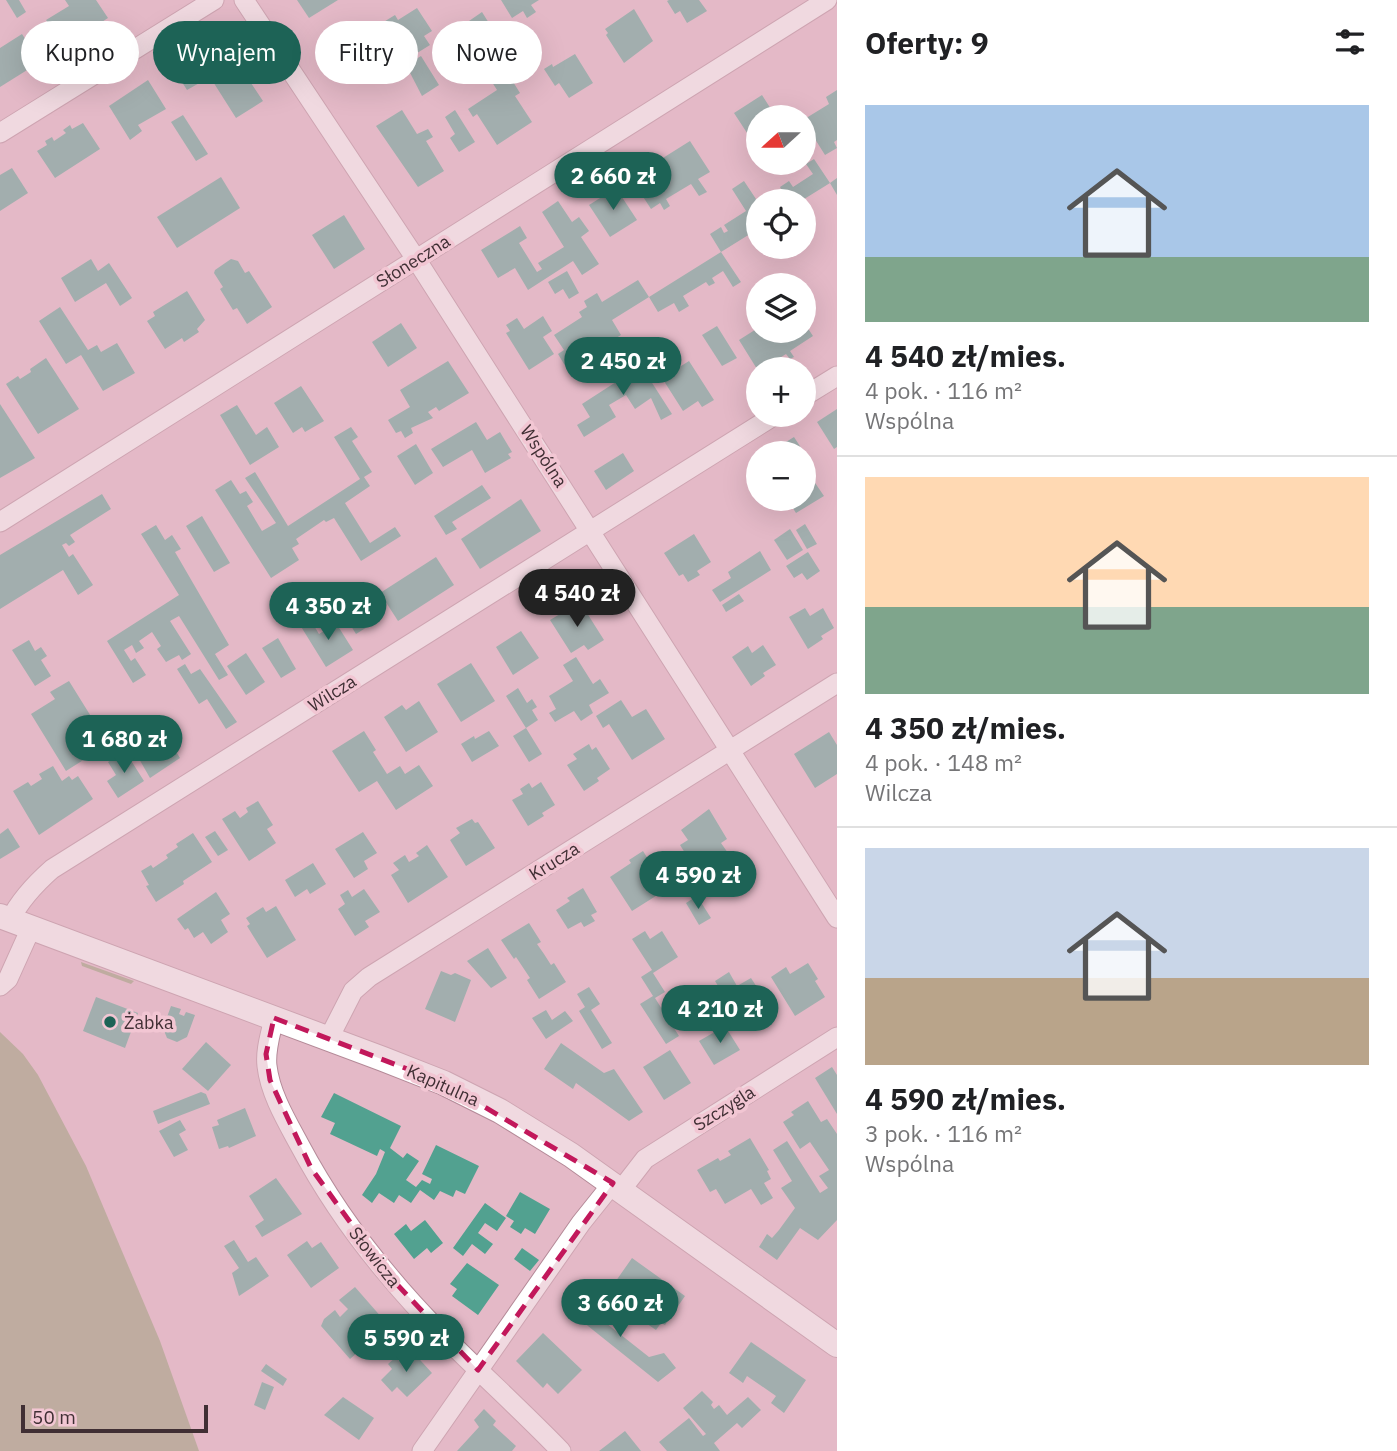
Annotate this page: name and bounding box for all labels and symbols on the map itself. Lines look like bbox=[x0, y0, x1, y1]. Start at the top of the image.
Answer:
north arrow bbox=[746, 105, 816, 175]
pin: 2 660 zł bbox=[541, 152, 685, 212]
street label: Słoneczna bbox=[372, 229, 455, 293]
pin: 2 450 zł bbox=[551, 338, 695, 397]
street label: Wspólna bbox=[515, 420, 573, 492]
pin: 4 540 zł bbox=[505, 570, 649, 629]
pin: 4 350 zł bbox=[256, 582, 400, 642]
street label: Wilcza bbox=[304, 669, 361, 717]
pin: 1 680 zł bbox=[52, 716, 196, 775]
street label: Krucza bbox=[525, 836, 584, 885]
pin: 4 590 zł bbox=[626, 852, 770, 911]
pin: 4 210 zł bbox=[648, 986, 792, 1045]
place label: Żabka bbox=[124, 1011, 174, 1034]
marker: Żabka bbox=[102, 1014, 118, 1030]
street label: Kapitulna bbox=[403, 1059, 483, 1111]
street label: Szczygla bbox=[689, 1080, 759, 1136]
street label: Słowicza bbox=[344, 1222, 406, 1292]
pin: 3 660 zł bbox=[548, 1280, 692, 1339]
pin: 5 590 zł bbox=[334, 1314, 478, 1374]
scale bar bbox=[21, 1402, 208, 1434]

